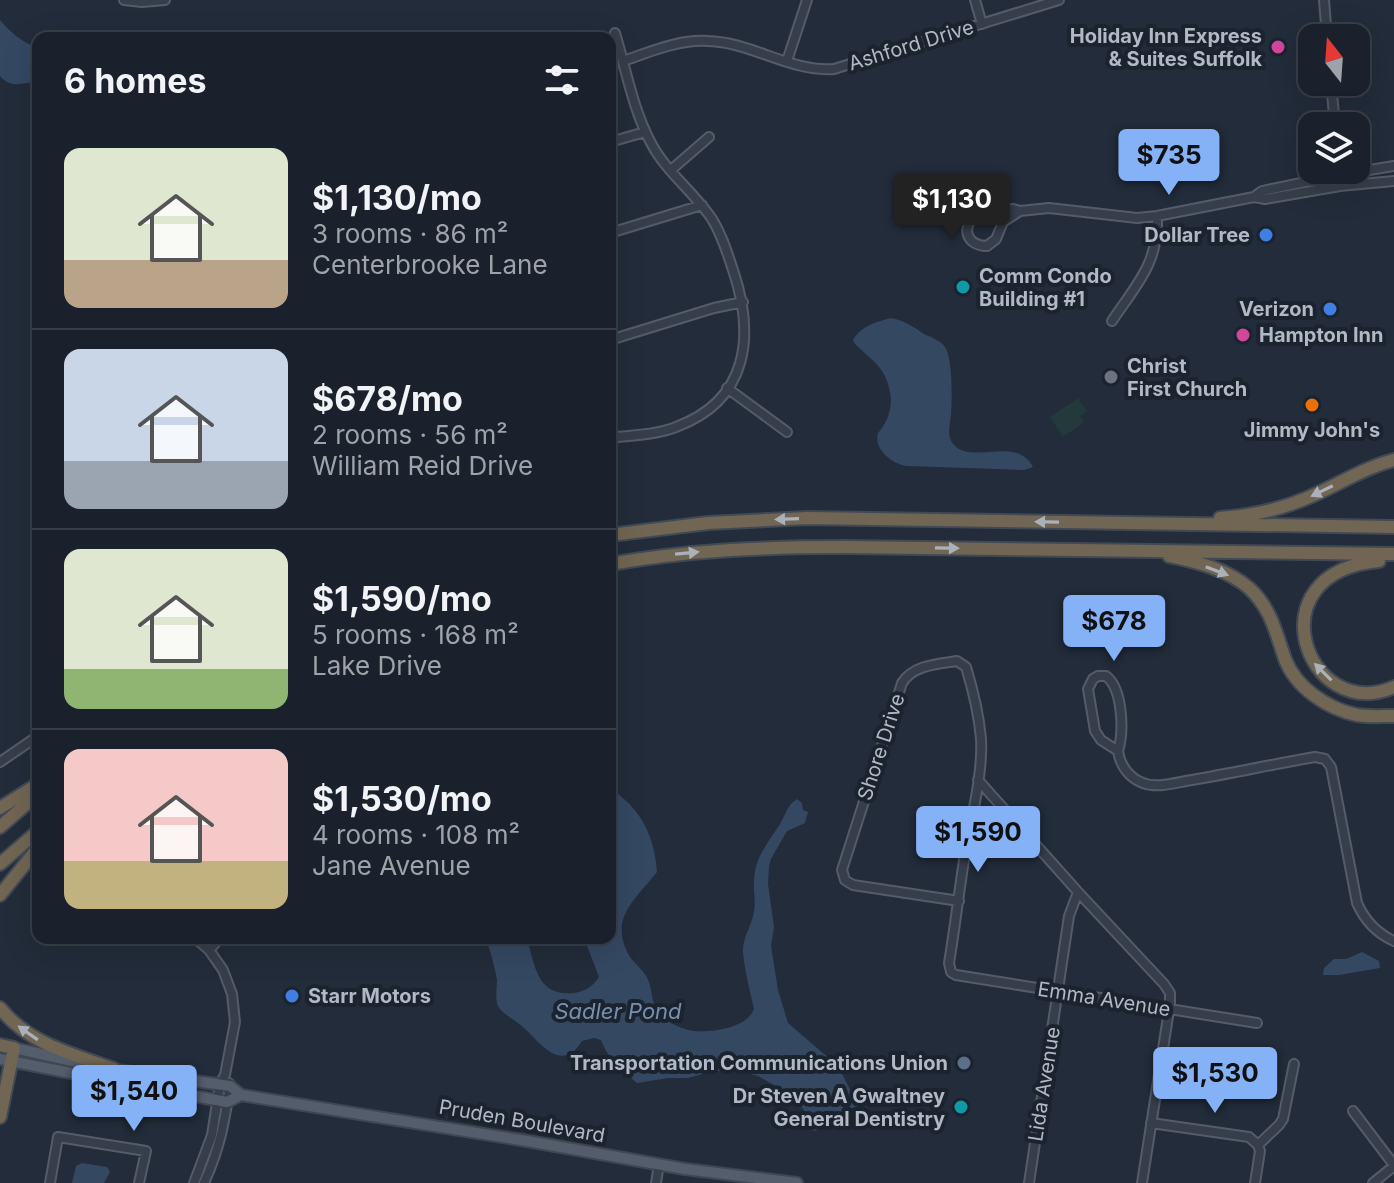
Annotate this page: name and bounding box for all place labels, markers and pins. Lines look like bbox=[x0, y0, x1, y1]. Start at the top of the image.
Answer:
place label: Holiday Inn Express & Suites Suffolk bbox=[1070, 24, 1262, 71]
marker: Holiday Inn Express & Suites Suffolk bbox=[1269, 38, 1287, 56]
pin: $735 bbox=[1122, 129, 1216, 197]
pin: $1,130 bbox=[887, 173, 1017, 241]
place label: Dollar Tree bbox=[1144, 223, 1250, 247]
marker: Dollar Tree bbox=[1257, 226, 1275, 244]
place label: Comm Condo Building #1 bbox=[979, 264, 1112, 311]
marker: Comm Condo Building #1 bbox=[954, 278, 972, 296]
place label: Verizon bbox=[1239, 297, 1314, 321]
marker: Verizon bbox=[1321, 300, 1339, 318]
place label: Hampton Inn bbox=[1259, 323, 1384, 347]
marker: Hampton Inn bbox=[1234, 326, 1252, 344]
place label: Christ First Church bbox=[1127, 354, 1247, 401]
marker: Christ First Church bbox=[1102, 368, 1120, 386]
marker: Jimmy John's bbox=[1303, 396, 1321, 414]
place label: Jimmy John's bbox=[1244, 418, 1380, 442]
pin: $678 bbox=[1067, 595, 1161, 663]
pin: $1,590 bbox=[913, 806, 1043, 874]
place label: Starr Motors bbox=[308, 984, 431, 1008]
marker: Starr Motors bbox=[283, 987, 301, 1005]
pin: $1,530 bbox=[1150, 1047, 1280, 1115]
place label: Transportation Communications Union bbox=[570, 1051, 948, 1075]
marker: Transportation Communications Union bbox=[955, 1054, 973, 1072]
pin: $1,540 bbox=[69, 1065, 199, 1133]
place label: Dr Steven A Gwaltney General Dentistry bbox=[733, 1084, 945, 1131]
marker: Dr Steven A Gwaltney General Dentistry bbox=[952, 1098, 970, 1116]

